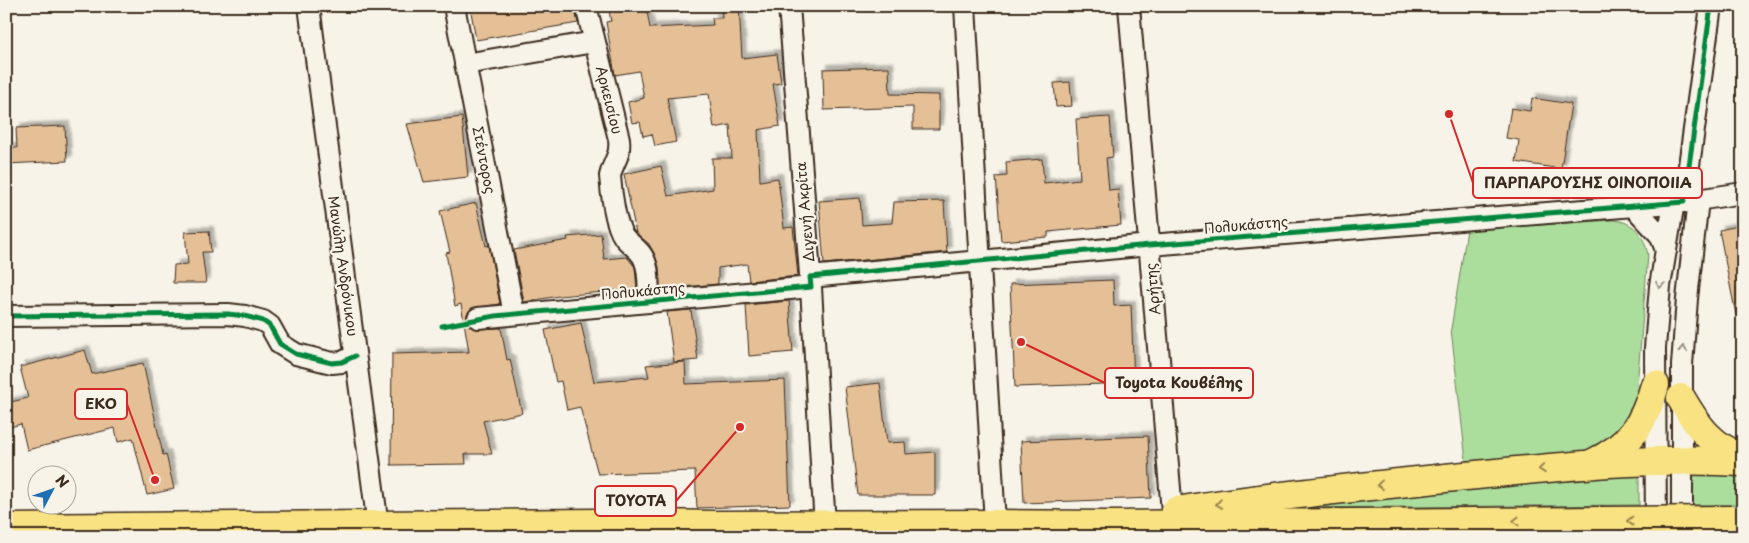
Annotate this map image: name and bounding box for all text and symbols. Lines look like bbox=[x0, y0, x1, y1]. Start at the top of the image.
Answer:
street label: Αρκεισίου bbox=[591, 64, 628, 136]
street label: Στέντορος bbox=[468, 124, 501, 195]
street label: Διγενή Ακρίτα bbox=[790, 161, 819, 263]
callout: ΠΑΡΠΑΡΟΥΣΗΣ ΟΙΝΟΠΟΙΙΑ bbox=[1473, 168, 1702, 198]
text: ΠΑΡΠΑΡΟΥΣΗΣ ΟΙΝΟΠΟΙΙΑ bbox=[1484, 170, 1692, 193]
street label: Μανώλη Ανδρόνικου bbox=[323, 194, 364, 337]
street label: Πολυκάστης bbox=[1203, 210, 1289, 239]
street label: Αρήτης bbox=[1140, 262, 1165, 316]
street label: Πολυκάστης bbox=[600, 276, 686, 305]
one-way arrow bbox=[1656, 281, 1666, 289]
one-way arrow bbox=[1677, 345, 1688, 353]
callout: Toyota Κουβέλης bbox=[1105, 368, 1253, 398]
text: Toyota Κουβέλης bbox=[1115, 370, 1243, 393]
callout: EKO bbox=[75, 389, 127, 419]
text: EKO bbox=[85, 391, 117, 414]
one-way arrow bbox=[1538, 463, 1546, 474]
north arrow bbox=[28, 466, 78, 516]
text: N bbox=[51, 470, 74, 492]
one-way arrow bbox=[1376, 480, 1384, 491]
callout: TOYOTA bbox=[595, 486, 676, 516]
text: TOYOTA bbox=[606, 488, 666, 511]
one-way arrow bbox=[1215, 498, 1223, 509]
one-way arrow bbox=[1625, 515, 1633, 526]
one-way arrow bbox=[1512, 516, 1520, 526]

